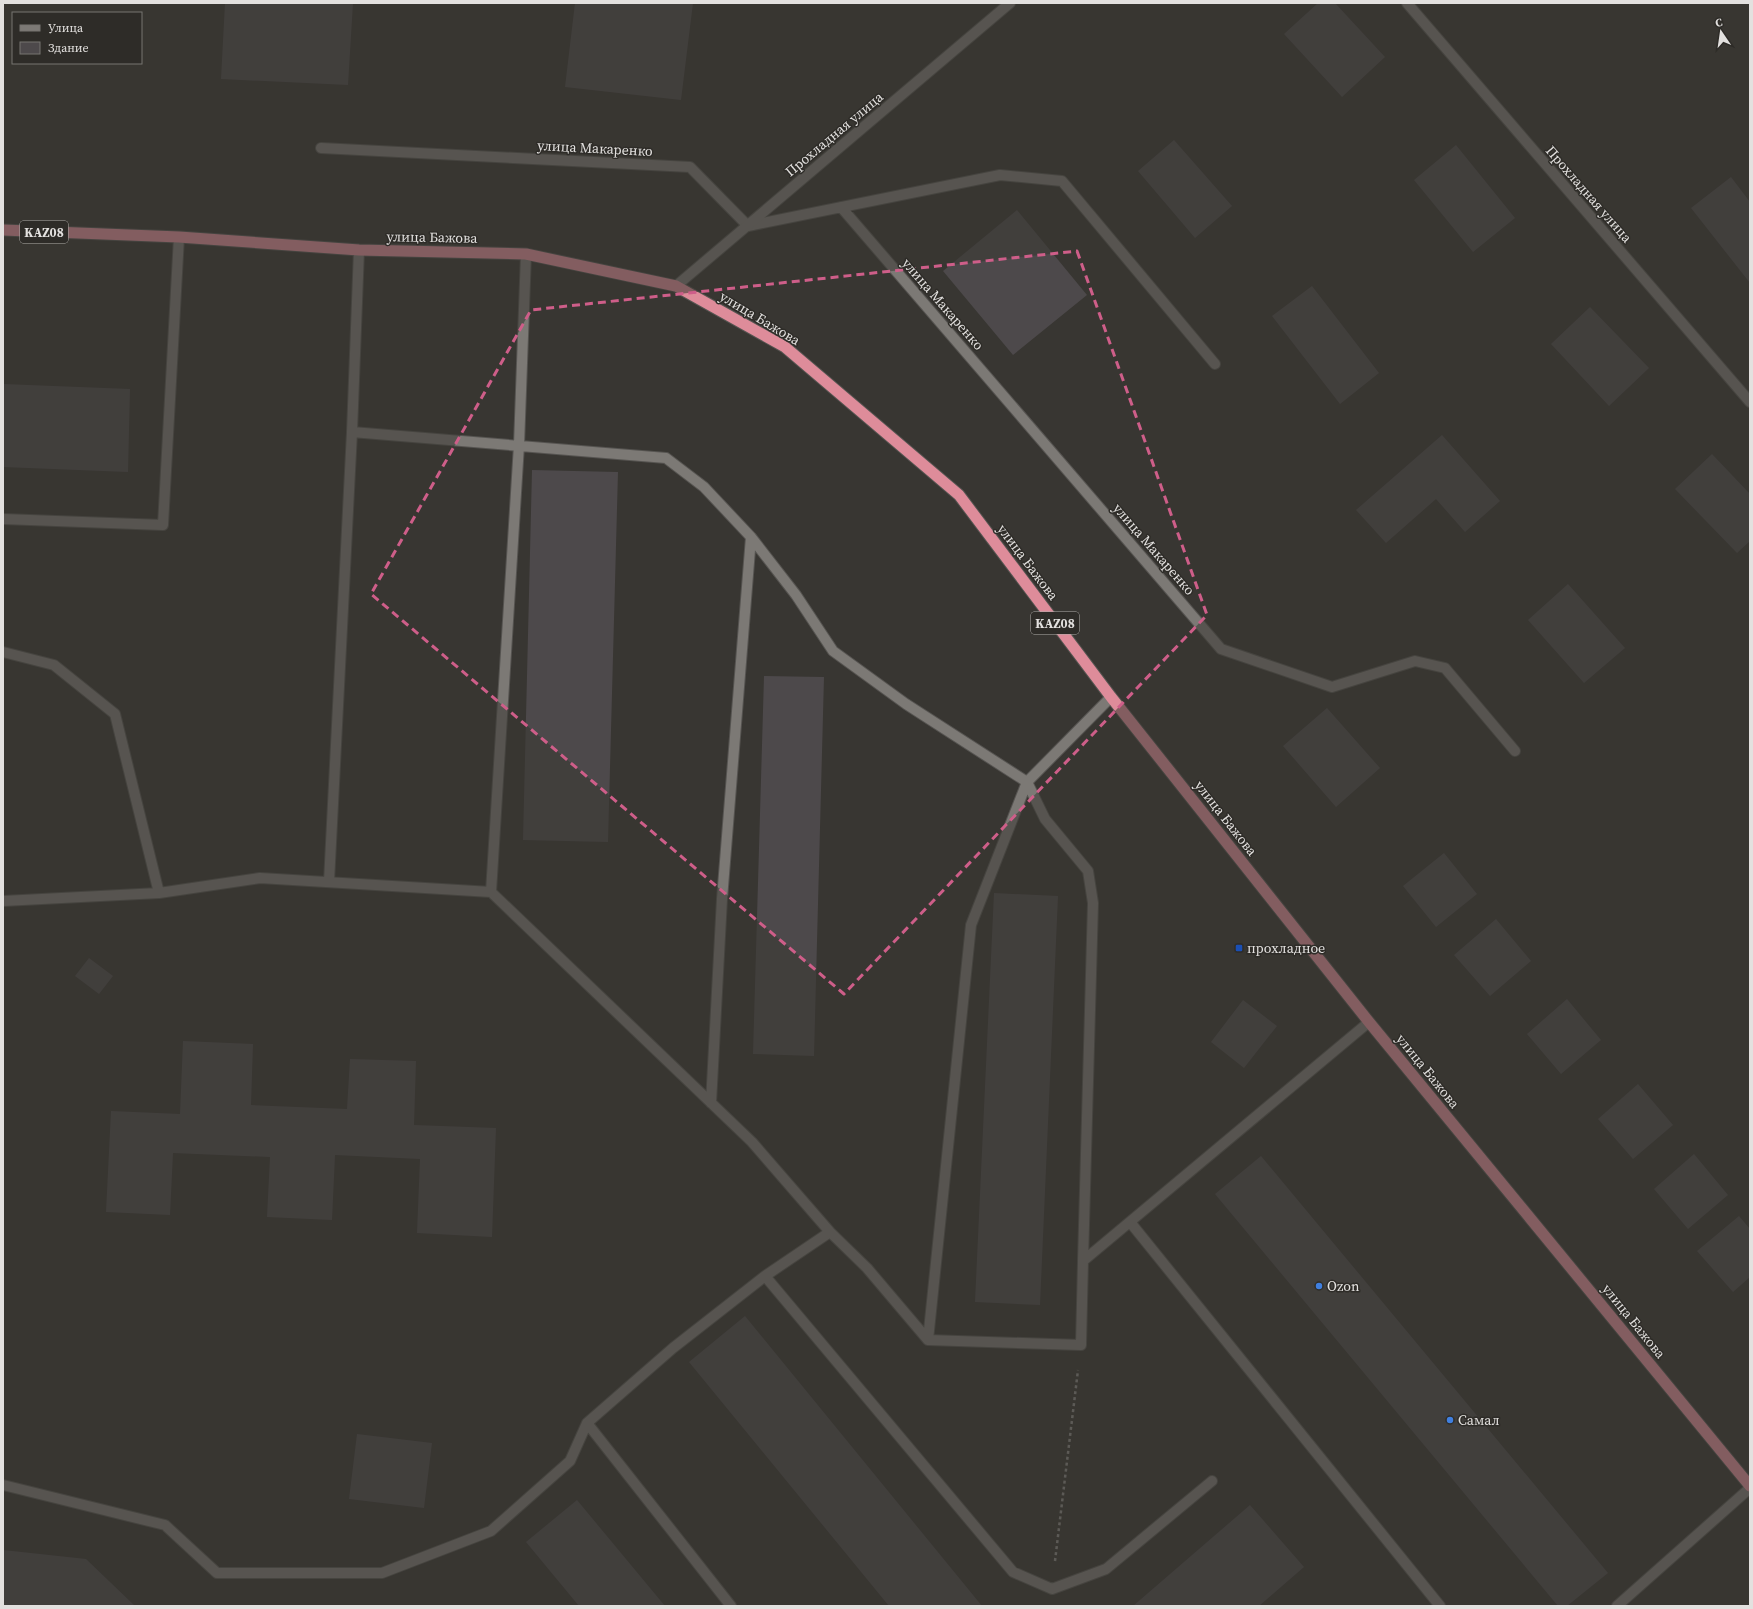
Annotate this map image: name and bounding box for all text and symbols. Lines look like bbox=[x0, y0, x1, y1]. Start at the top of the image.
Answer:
legend bbox=[12, 12, 142, 64]
north arrow bbox=[1701, 12, 1741, 52]
text: С bbox=[1714, 15, 1724, 31]
text: Улица bbox=[48, 20, 84, 36]
text: Здание bbox=[48, 40, 89, 56]
street label: Прохладная улица bbox=[781, 86, 888, 181]
street label: улица Макаренко bbox=[537, 135, 654, 161]
street label: Прохладная улица bbox=[1541, 141, 1637, 247]
road number: KAZ08 bbox=[20, 221, 68, 243]
street label: улица Бажова bbox=[386, 226, 478, 248]
street label: улица Макаренко bbox=[897, 254, 989, 354]
street label: улица Бажова bbox=[716, 286, 805, 350]
street label: улица Макаренко bbox=[1108, 499, 1200, 599]
street label: улица Бажова bbox=[993, 520, 1064, 605]
road number: KAZ08 bbox=[1031, 612, 1079, 634]
street label: улица Бажова bbox=[1190, 776, 1262, 861]
place label: прохладное bbox=[1247, 938, 1325, 958]
marker: прохладное bbox=[1234, 943, 1244, 953]
street label: улица Бажова bbox=[1392, 1029, 1465, 1113]
place label: Ozon bbox=[1327, 1276, 1360, 1296]
street label: улица Бажова bbox=[1598, 1279, 1671, 1363]
marker: Ozon bbox=[1314, 1281, 1324, 1291]
place label: Самал bbox=[1458, 1410, 1499, 1430]
marker: Самал bbox=[1445, 1415, 1455, 1425]

